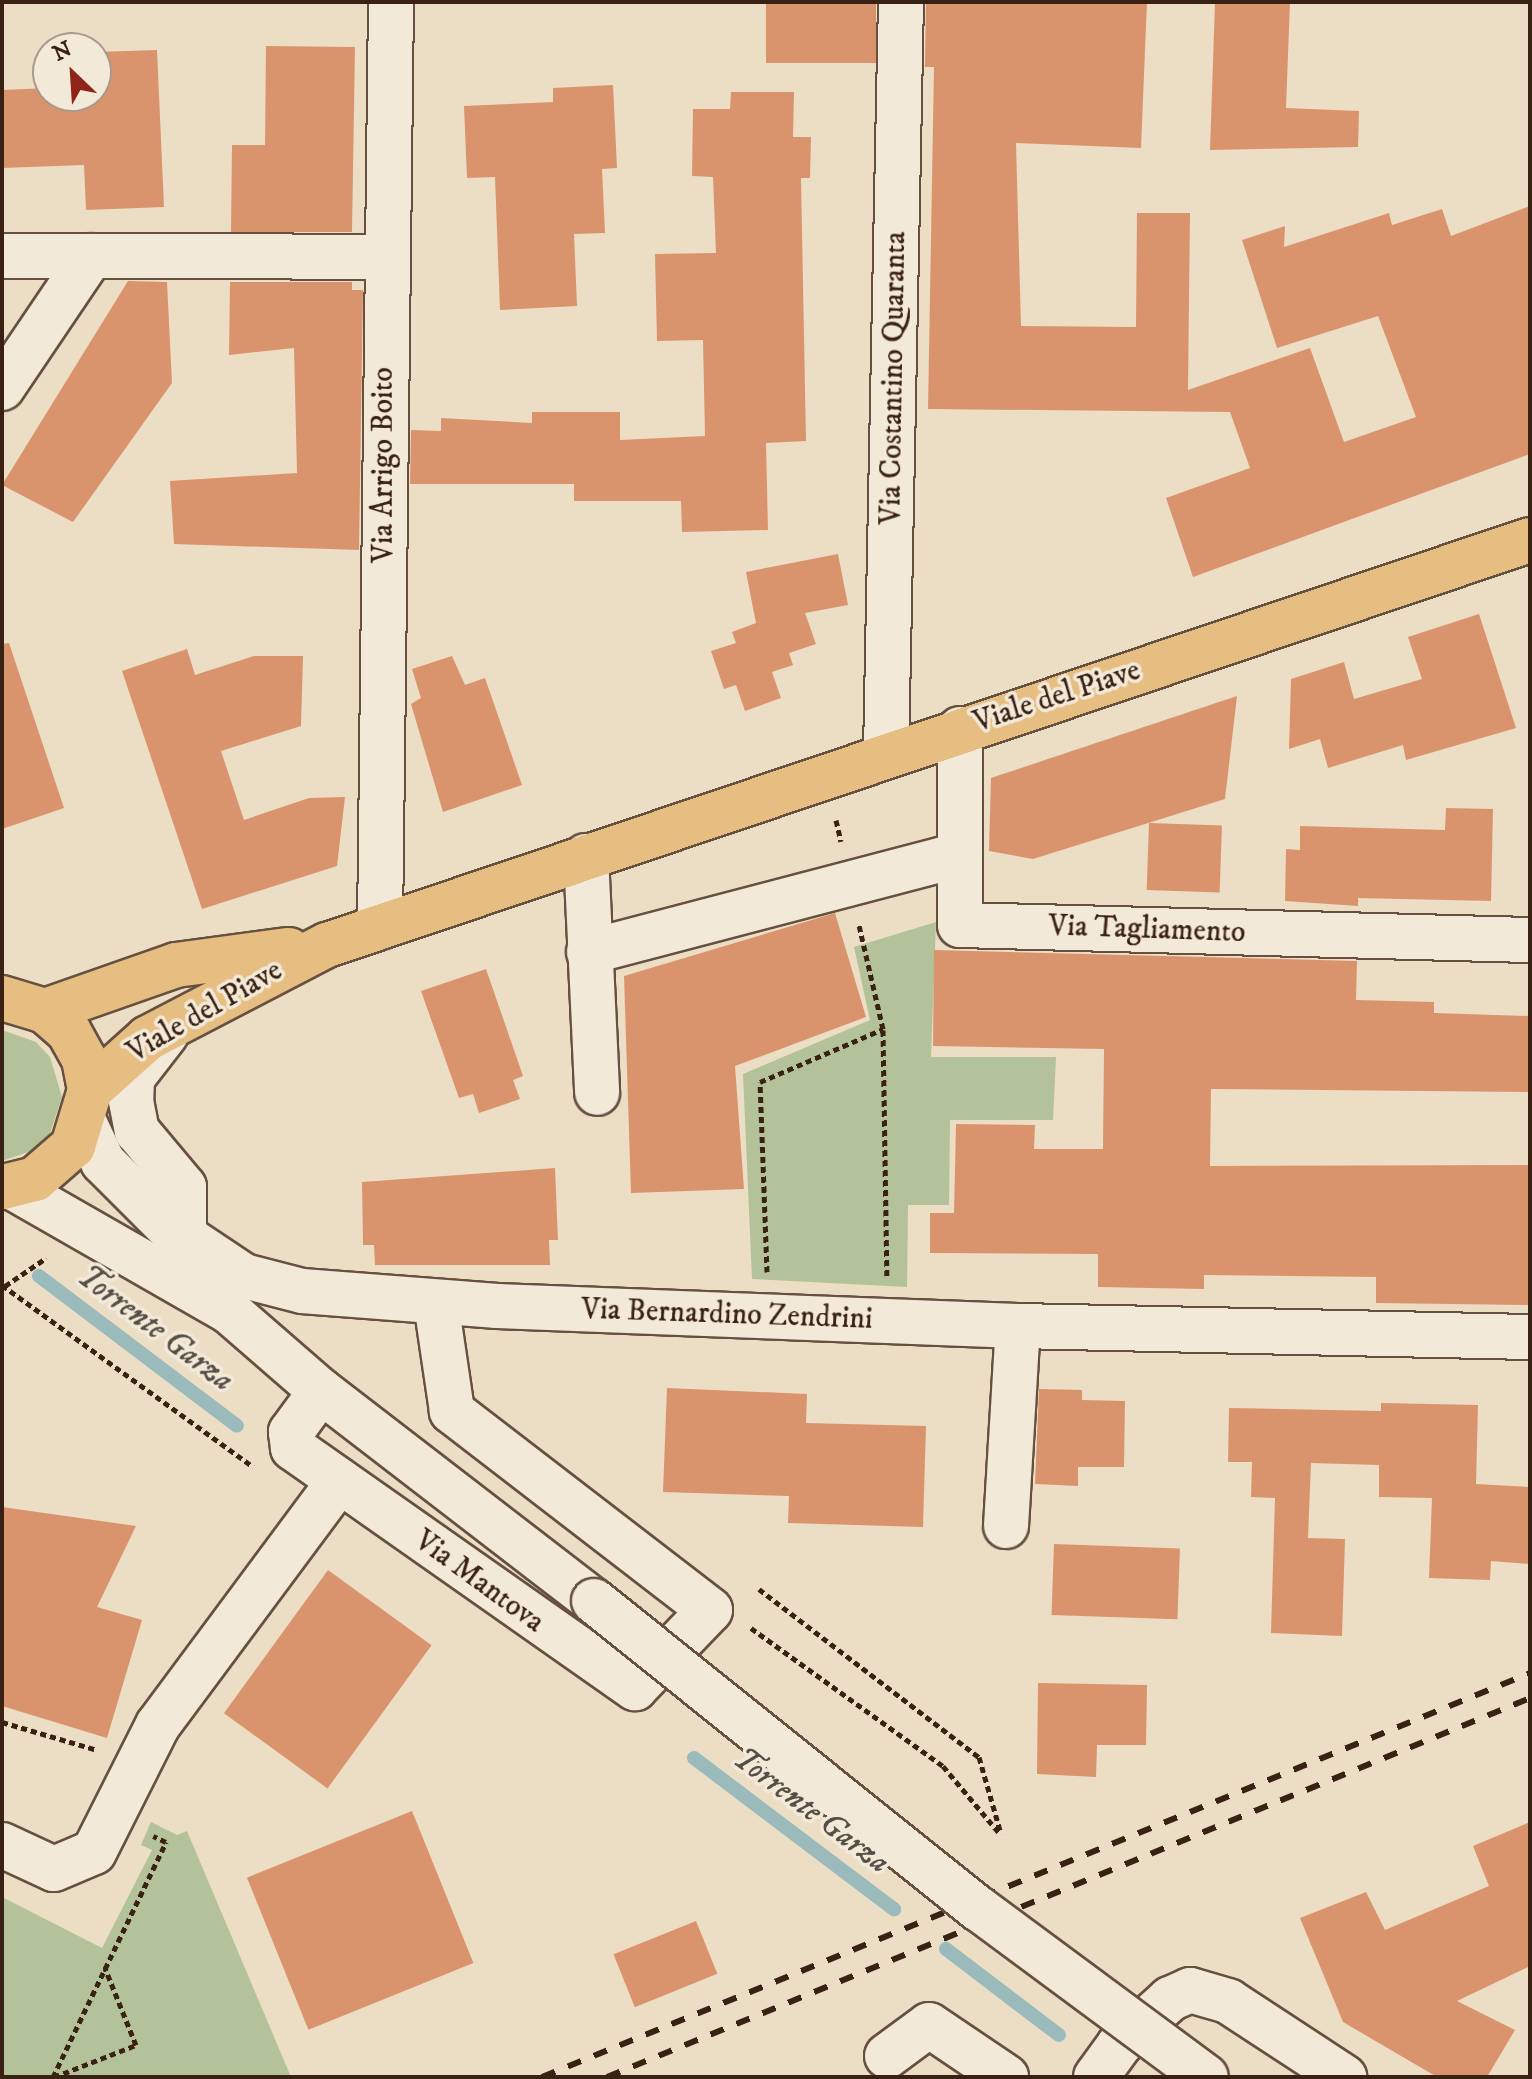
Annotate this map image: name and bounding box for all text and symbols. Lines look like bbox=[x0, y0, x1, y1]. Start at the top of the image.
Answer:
north arrow bbox=[32, 32, 112, 112]
text: N bbox=[49, 36, 76, 68]
street label: Via Costantino Quaranta bbox=[873, 231, 915, 525]
street label: Via Arrigo Boito bbox=[366, 367, 402, 563]
street label: Viale del Piave bbox=[969, 653, 1145, 741]
street label: Via Tagliamento bbox=[1048, 909, 1246, 951]
street label: Viale del Piave bbox=[121, 953, 289, 1071]
water label: Torrente Garza bbox=[69, 1258, 241, 1400]
street label: Via Bernardino Zendrini bbox=[581, 1292, 873, 1338]
street label: Via Mantova bbox=[407, 1523, 551, 1641]
water label: Torrente Garza bbox=[725, 1740, 897, 1882]

